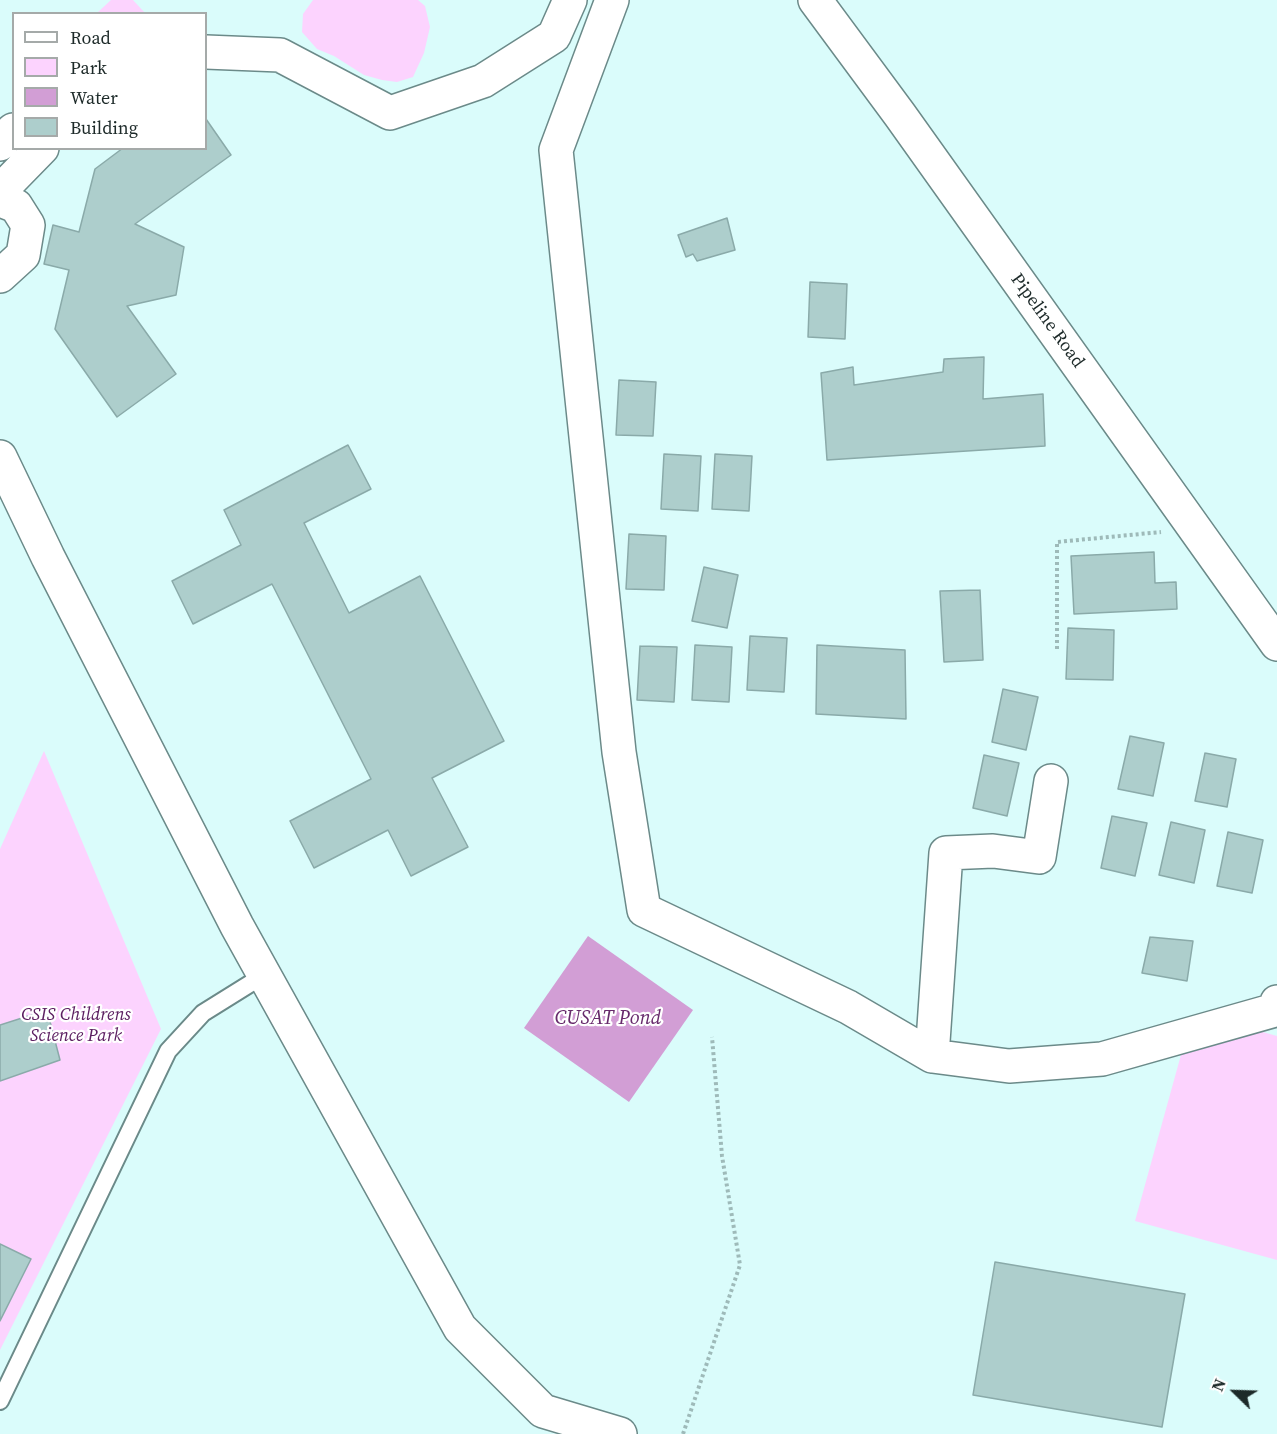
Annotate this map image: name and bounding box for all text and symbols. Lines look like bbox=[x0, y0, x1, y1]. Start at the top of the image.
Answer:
legend bbox=[12, 12, 207, 150]
text: Road bbox=[70, 25, 111, 50]
text: Park bbox=[70, 55, 107, 80]
text: Water bbox=[70, 85, 118, 110]
text: Building bbox=[70, 115, 138, 140]
street label: Pipeline Road bbox=[1006, 270, 1088, 372]
park label: CSIS Childrens Science Park bbox=[21, 1004, 131, 1046]
water label: CUSAT Pond bbox=[555, 1007, 661, 1031]
north arrow bbox=[1205, 1362, 1265, 1422]
text: N bbox=[1206, 1375, 1231, 1395]

